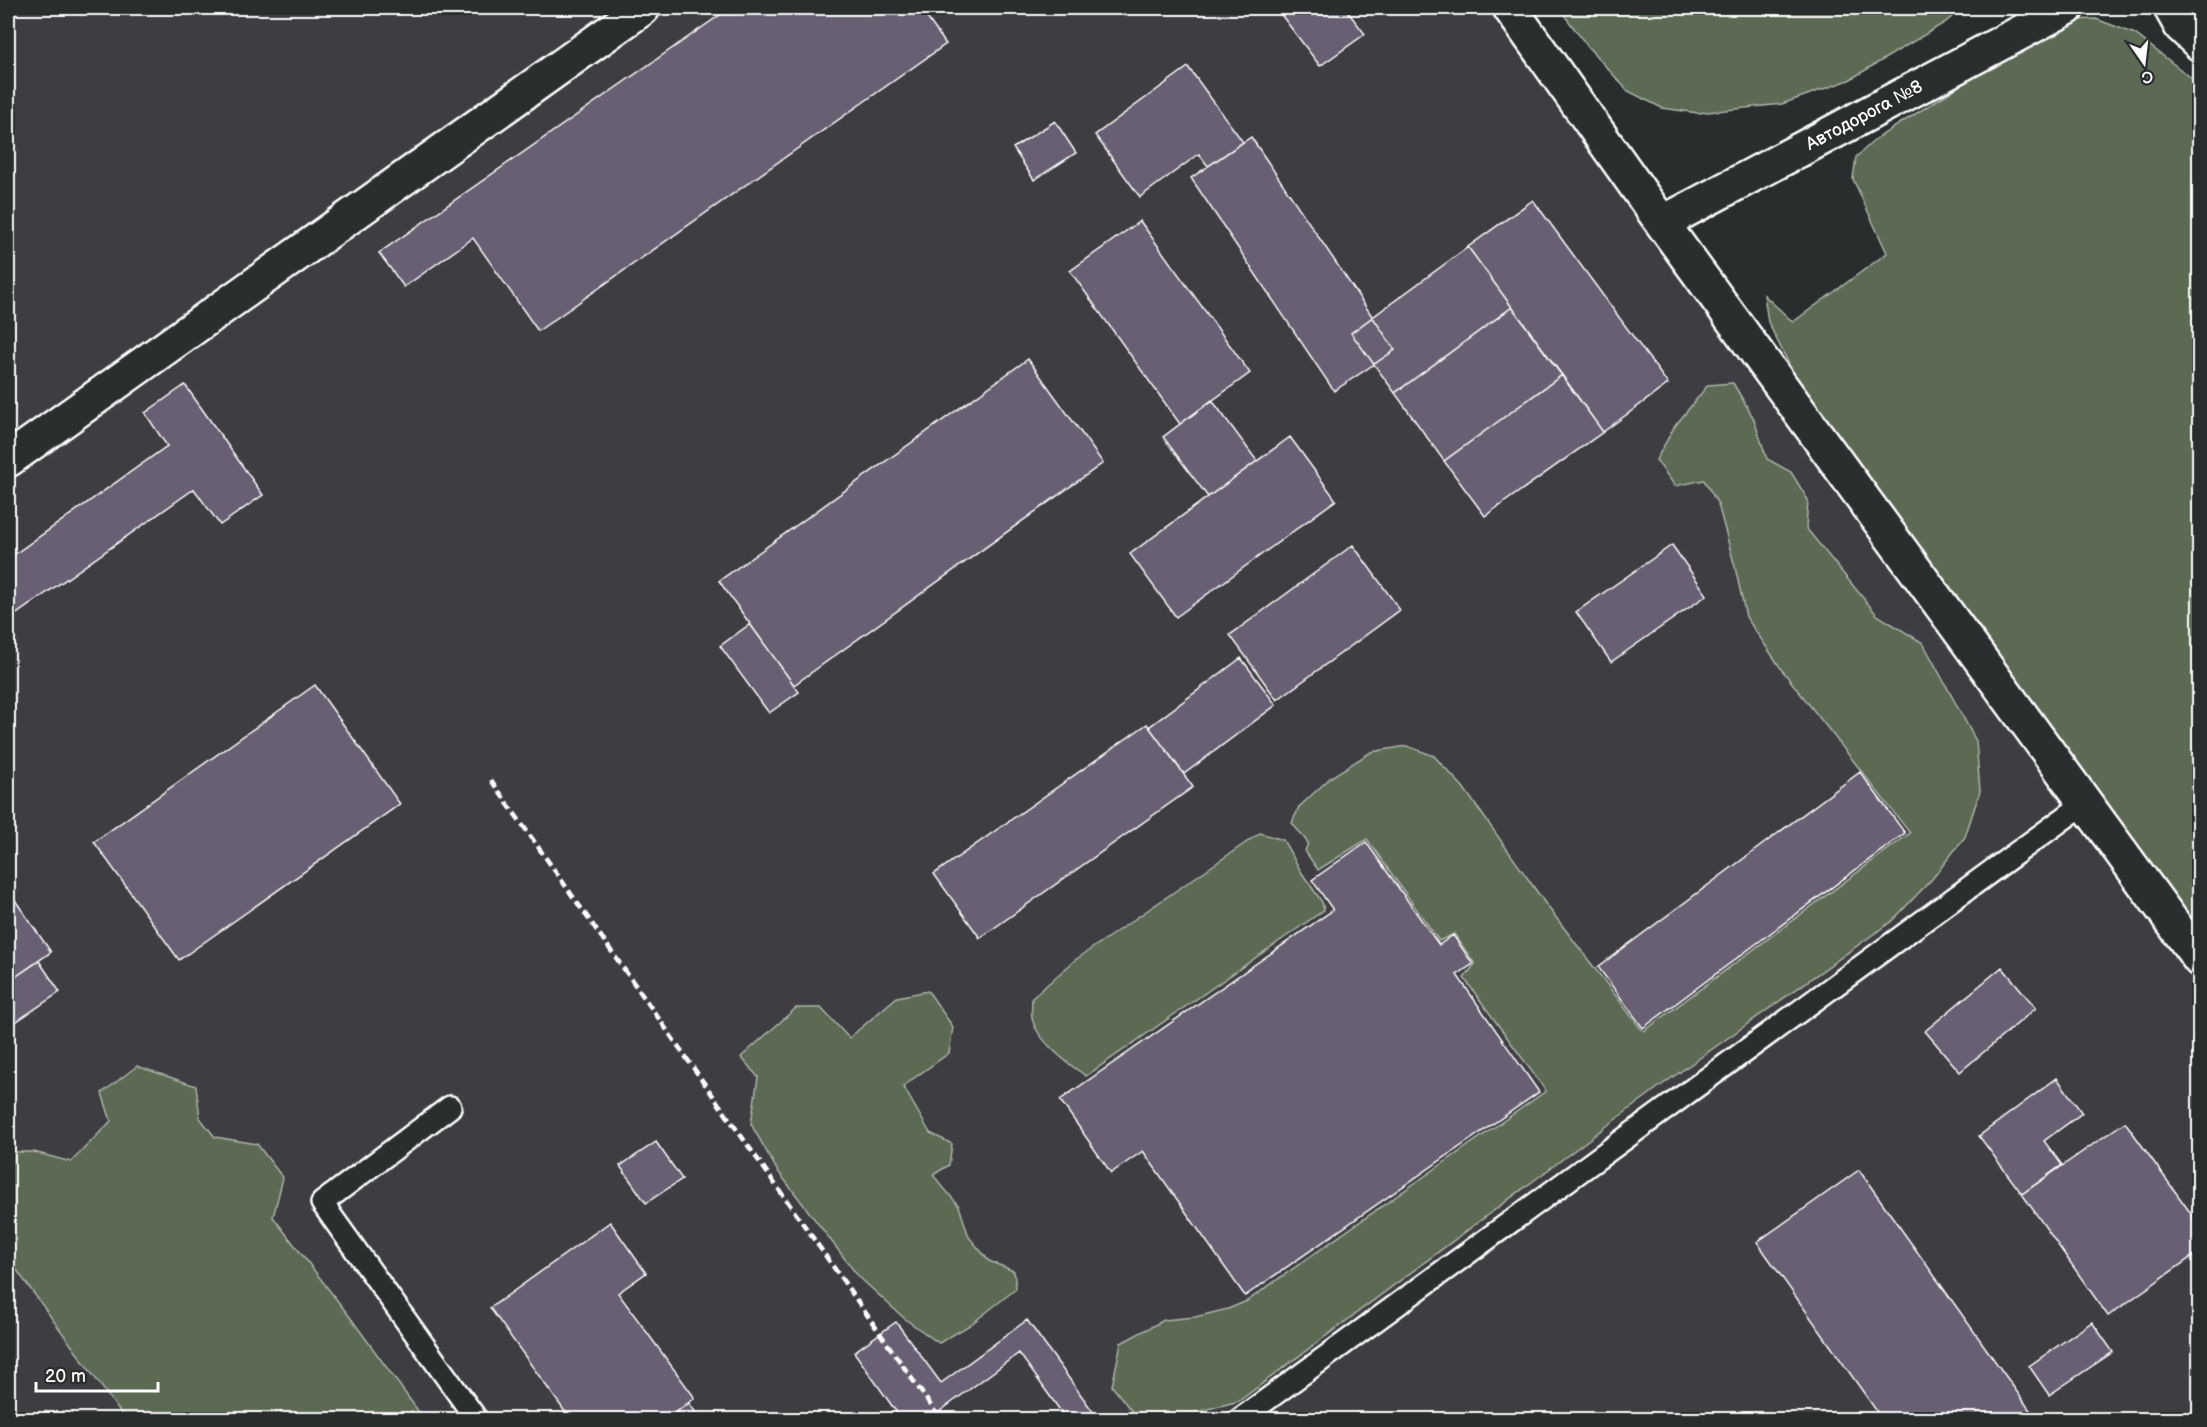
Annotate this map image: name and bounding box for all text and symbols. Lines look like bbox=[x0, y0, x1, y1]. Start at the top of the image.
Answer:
north arrow bbox=[2114, 33, 2174, 93]
text: С bbox=[2140, 66, 2155, 87]
street label: Автодорога №8 bbox=[1801, 76, 1926, 155]
scale bar bbox=[36, 1355, 158, 1393]
text: 20 m bbox=[45, 1366, 86, 1387]

